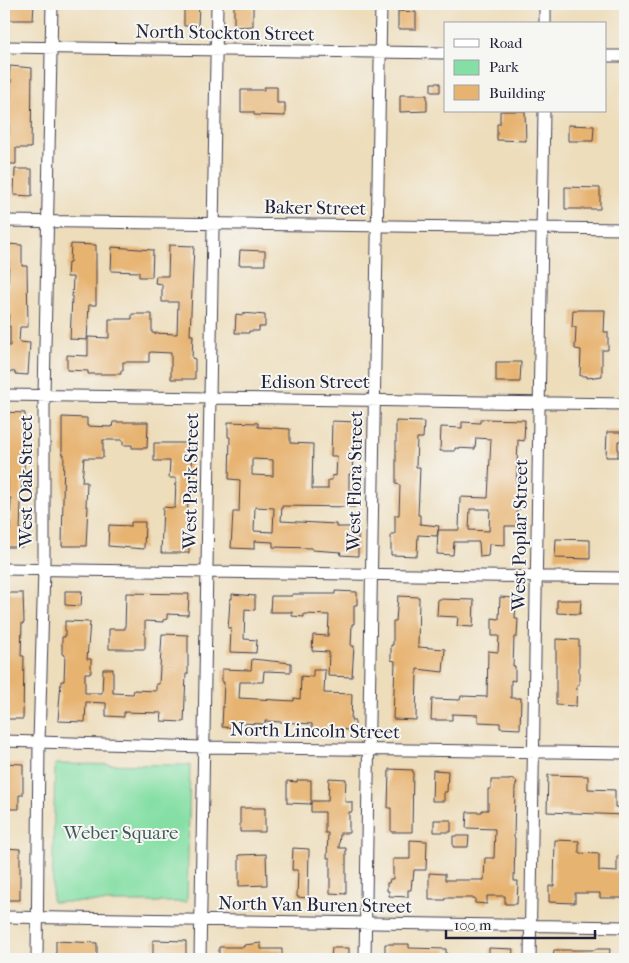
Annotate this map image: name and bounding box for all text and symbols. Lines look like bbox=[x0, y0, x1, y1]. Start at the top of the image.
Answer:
street label: North Stockton Street bbox=[135, 20, 315, 46]
legend bbox=[444, 22, 606, 112]
text: Road bbox=[489, 34, 523, 52]
text: Park bbox=[489, 58, 519, 76]
text: Building bbox=[489, 84, 546, 102]
street label: Baker Street bbox=[264, 196, 367, 220]
street label: Edison Street bbox=[260, 371, 370, 393]
street label: West Flora Street bbox=[343, 410, 367, 553]
street label: West Park Street bbox=[179, 412, 203, 551]
street label: West Oak Street bbox=[15, 415, 37, 548]
street label: West Poplar Street bbox=[508, 459, 532, 612]
street label: North Lincoln Street bbox=[230, 719, 400, 743]
park label: Weber Square bbox=[63, 822, 178, 844]
street label: North Van Buren Street bbox=[218, 892, 412, 918]
scale bar bbox=[446, 908, 595, 940]
text: 100 m bbox=[454, 916, 492, 934]

